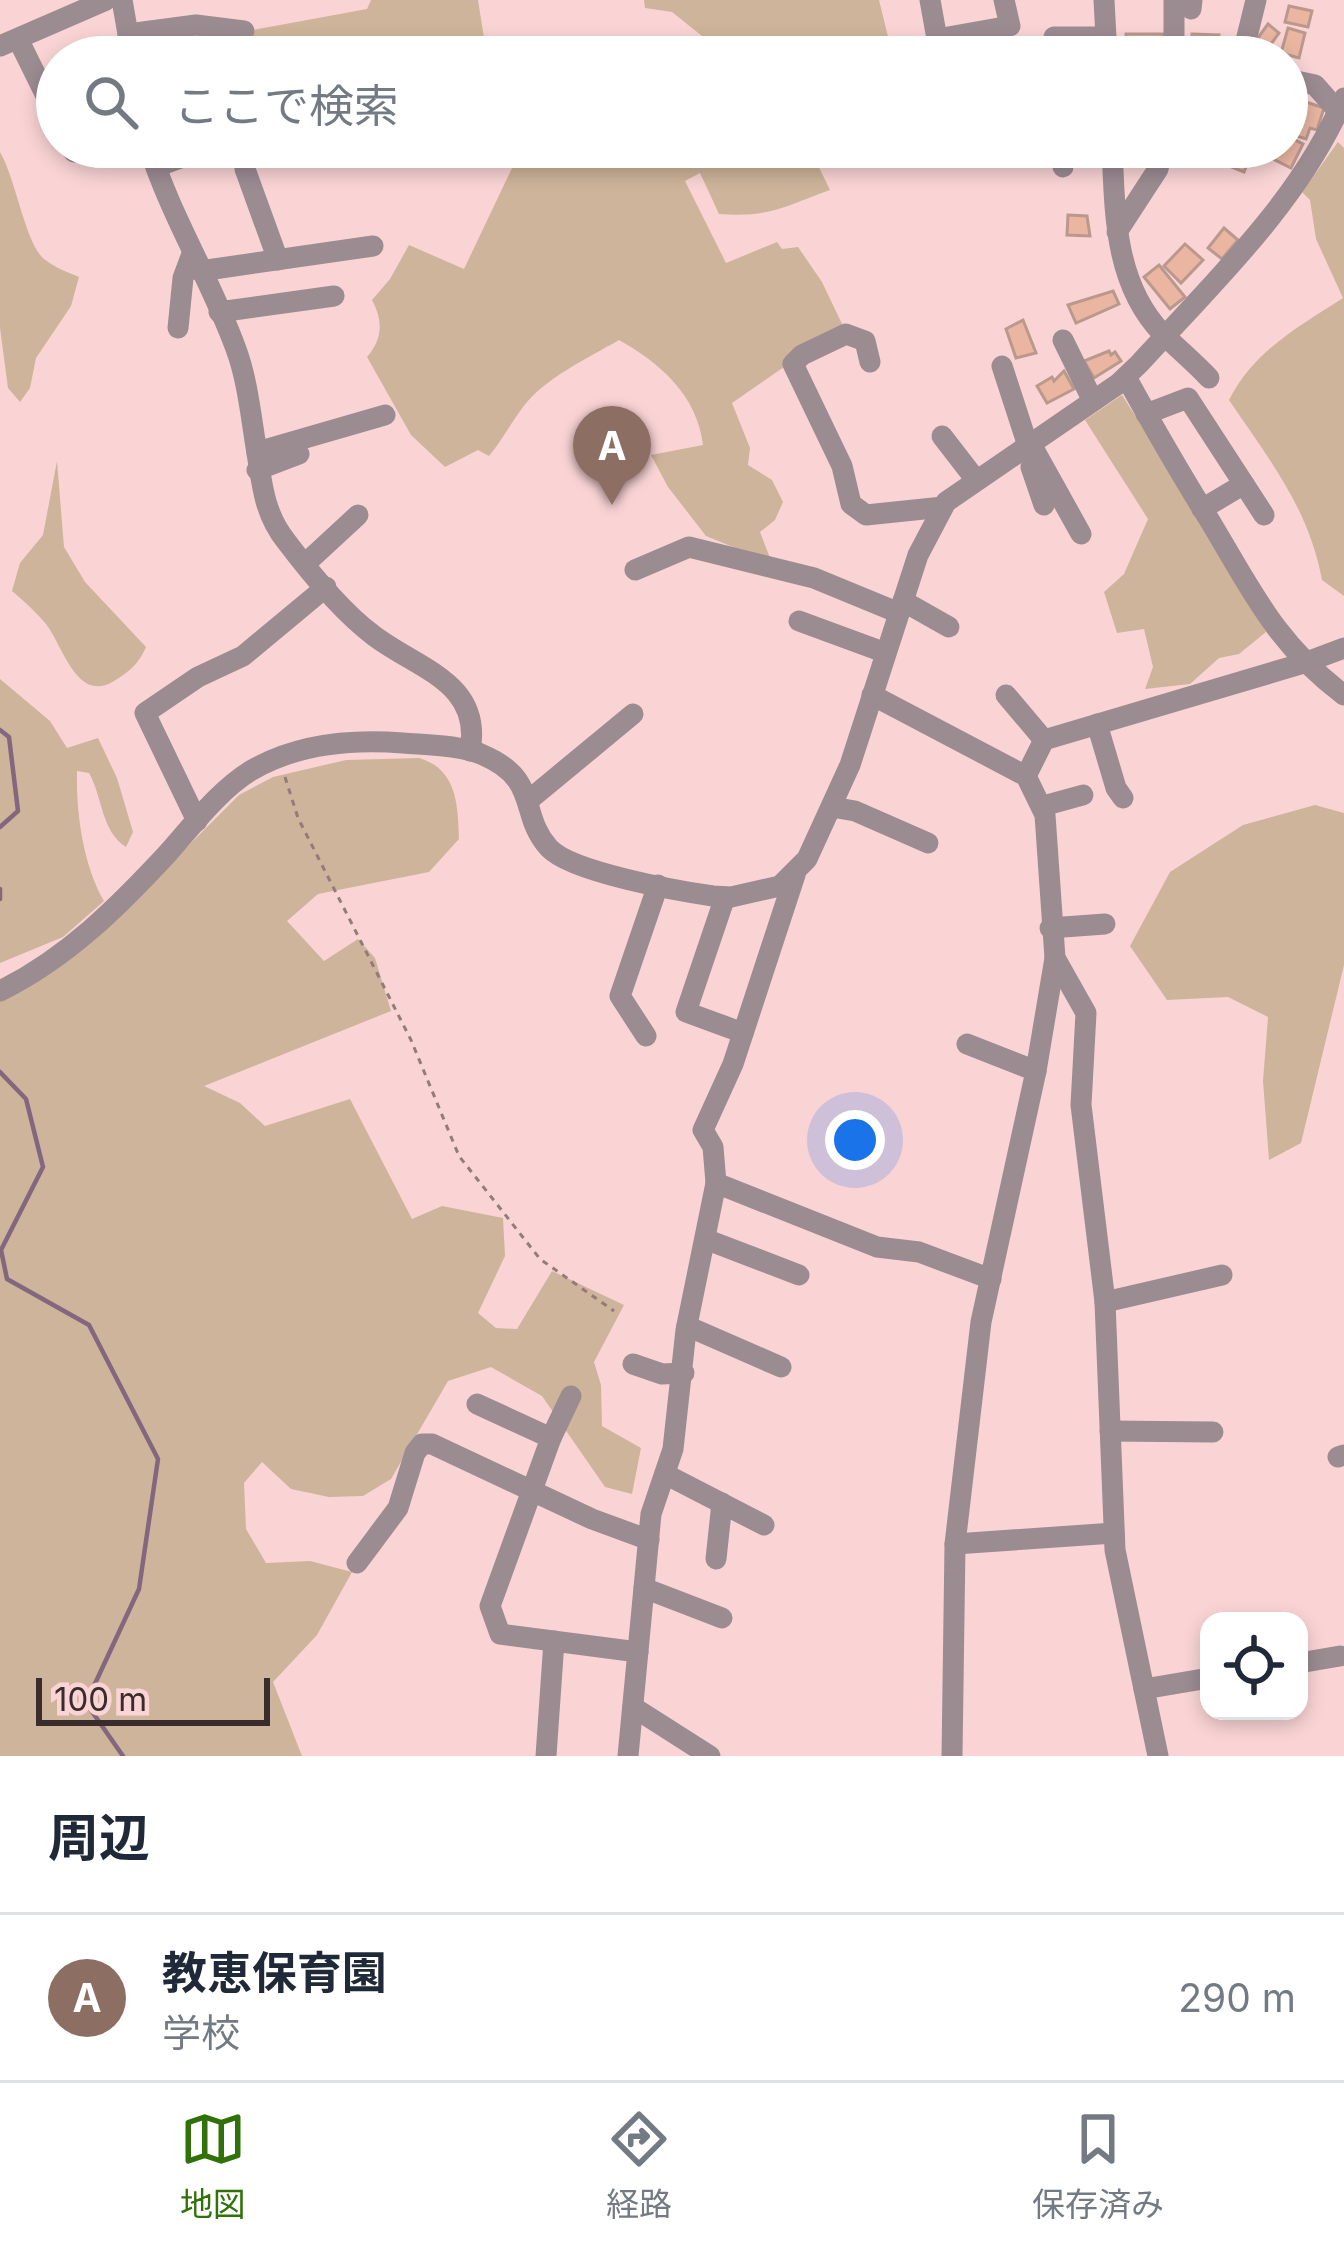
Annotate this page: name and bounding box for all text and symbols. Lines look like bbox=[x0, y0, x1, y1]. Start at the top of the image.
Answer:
search box bbox=[36, 36, 1308, 168]
icon: search bbox=[78, 69, 144, 135]
text: ここで検索 bbox=[174, 78, 399, 133]
pin: A bbox=[573, 406, 651, 505]
your location bbox=[825, 1110, 885, 1170]
map controls bbox=[1200, 1612, 1308, 1720]
button: locate bbox=[1200, 1612, 1308, 1720]
scale bar bbox=[36, 1672, 270, 1725]
text: 100 m bbox=[54, 1679, 147, 1719]
text: 周辺 bbox=[48, 1807, 150, 1868]
text: 教恵保育園 bbox=[162, 1945, 387, 2000]
text: A bbox=[72, 1974, 102, 2021]
text: 290 m bbox=[1178, 1974, 1296, 2021]
text: 学校 bbox=[162, 2009, 240, 2056]
tab: 地図 bbox=[180, 2106, 246, 2226]
tab: 経路 bbox=[606, 2106, 672, 2226]
tab: 保存済み bbox=[1032, 2106, 1164, 2226]

